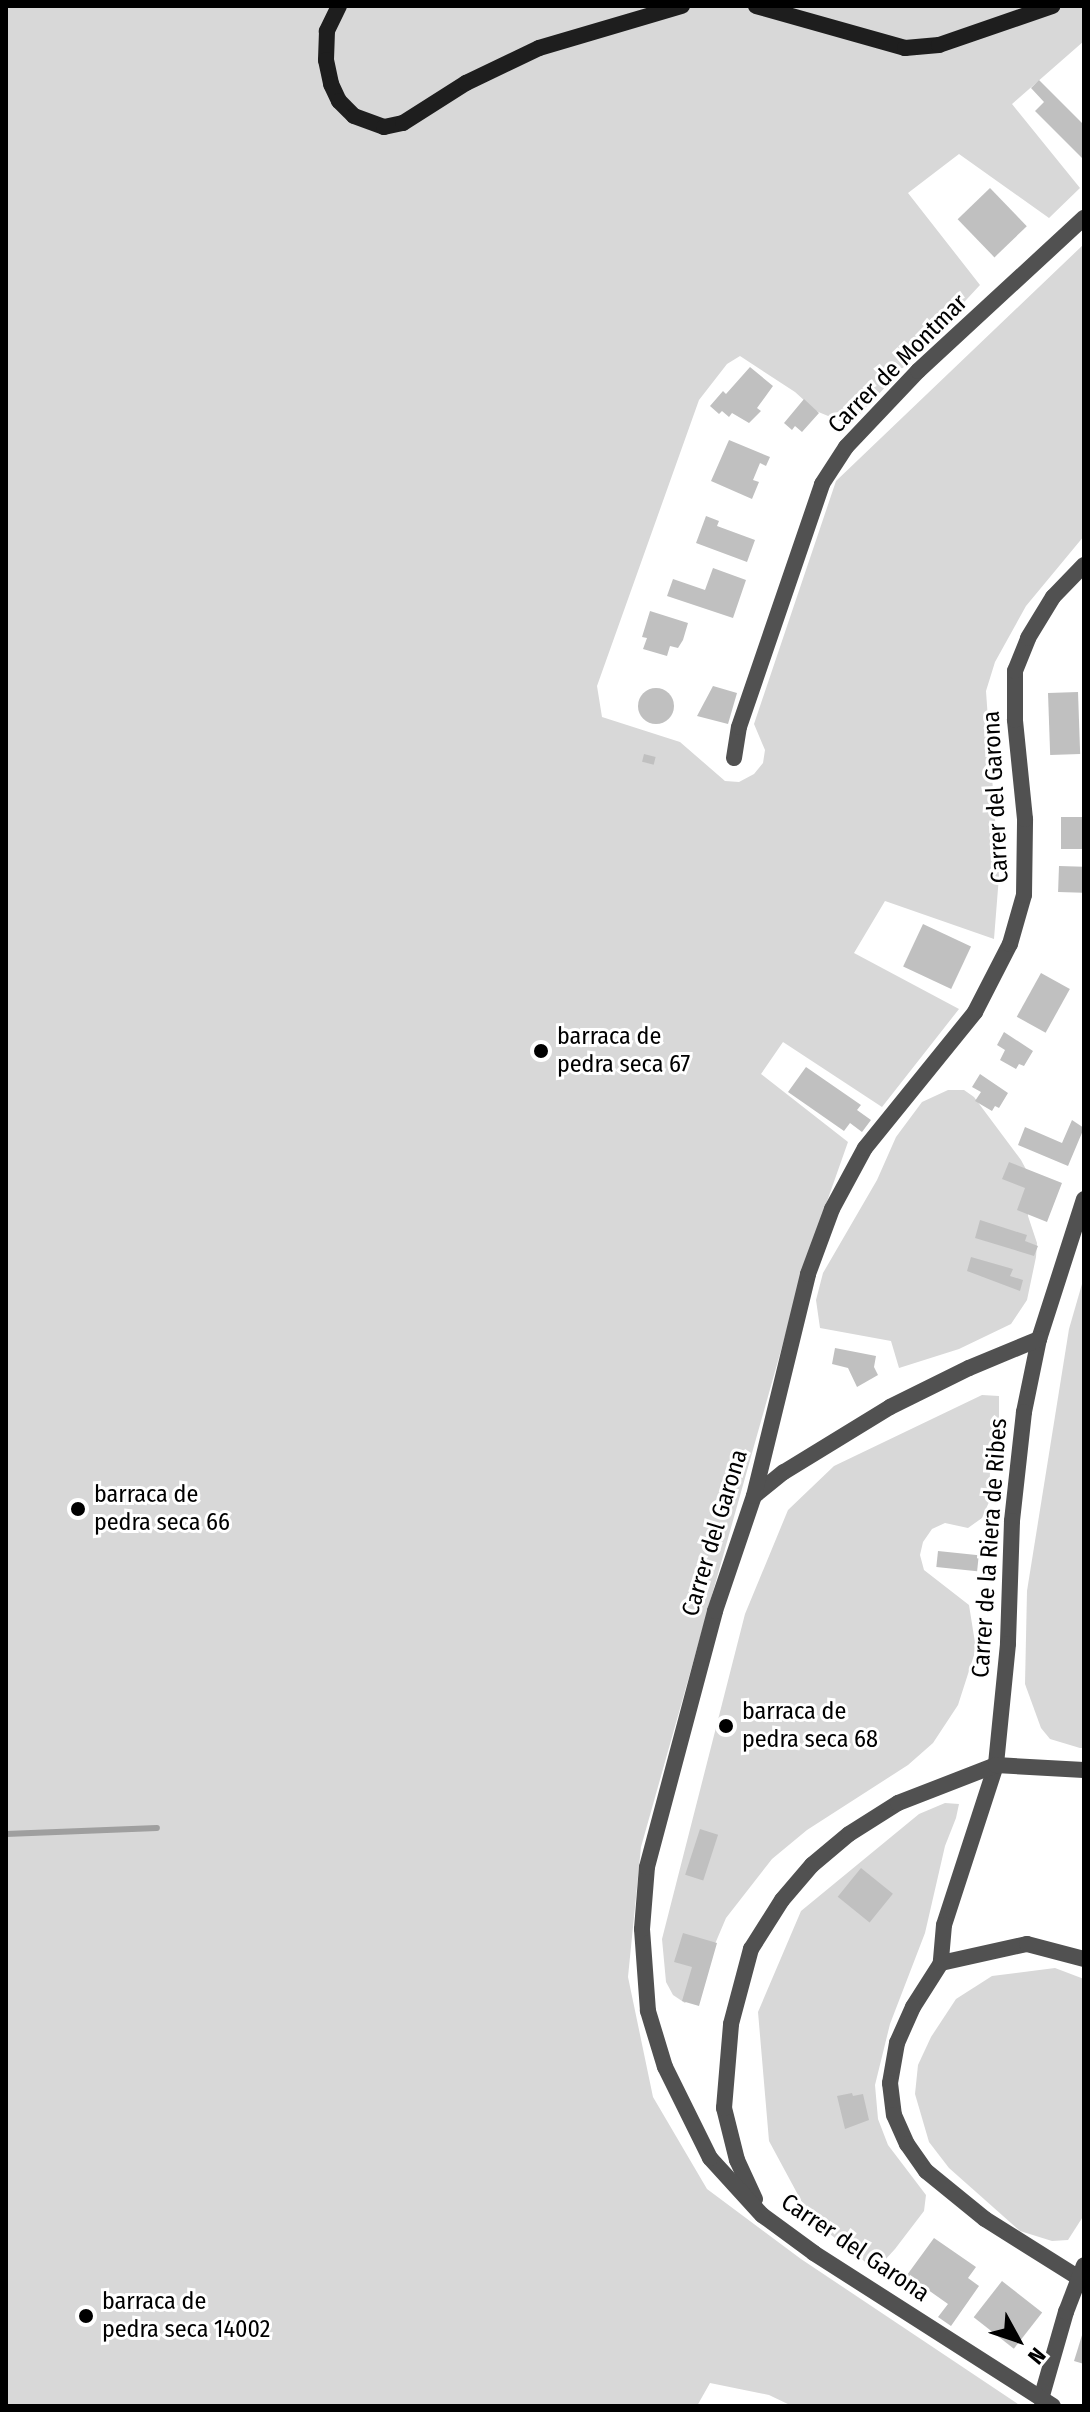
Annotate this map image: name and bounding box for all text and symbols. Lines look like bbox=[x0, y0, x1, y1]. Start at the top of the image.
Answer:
street label: Carrer de Montmar bbox=[822, 288, 974, 440]
street label: Carrer del Garona bbox=[977, 710, 1015, 884]
place label: barraca de pedra seca 67 bbox=[557, 1023, 690, 1079]
marker: barraca de pedra seca 67 bbox=[532, 1042, 550, 1060]
street label: Carrer de la Riera de Ribes bbox=[967, 1417, 1013, 1679]
street label: Carrer del Garona bbox=[676, 1446, 754, 1620]
place label: barraca de pedra seca 66 bbox=[94, 1481, 230, 1537]
marker: barraca de pedra seca 66 bbox=[69, 1500, 87, 1518]
place label: barraca de pedra seca 68 bbox=[742, 1698, 878, 1754]
marker: barraca de pedra seca 68 bbox=[717, 1717, 735, 1735]
street label: Carrer del Garona bbox=[775, 2188, 935, 2308]
place label: barraca de pedra seca 14002 bbox=[102, 2288, 270, 2344]
north arrow bbox=[978, 2300, 1058, 2380]
marker: barraca de pedra seca 14002 bbox=[77, 2307, 95, 2325]
text: N bbox=[1022, 2342, 1051, 2369]

